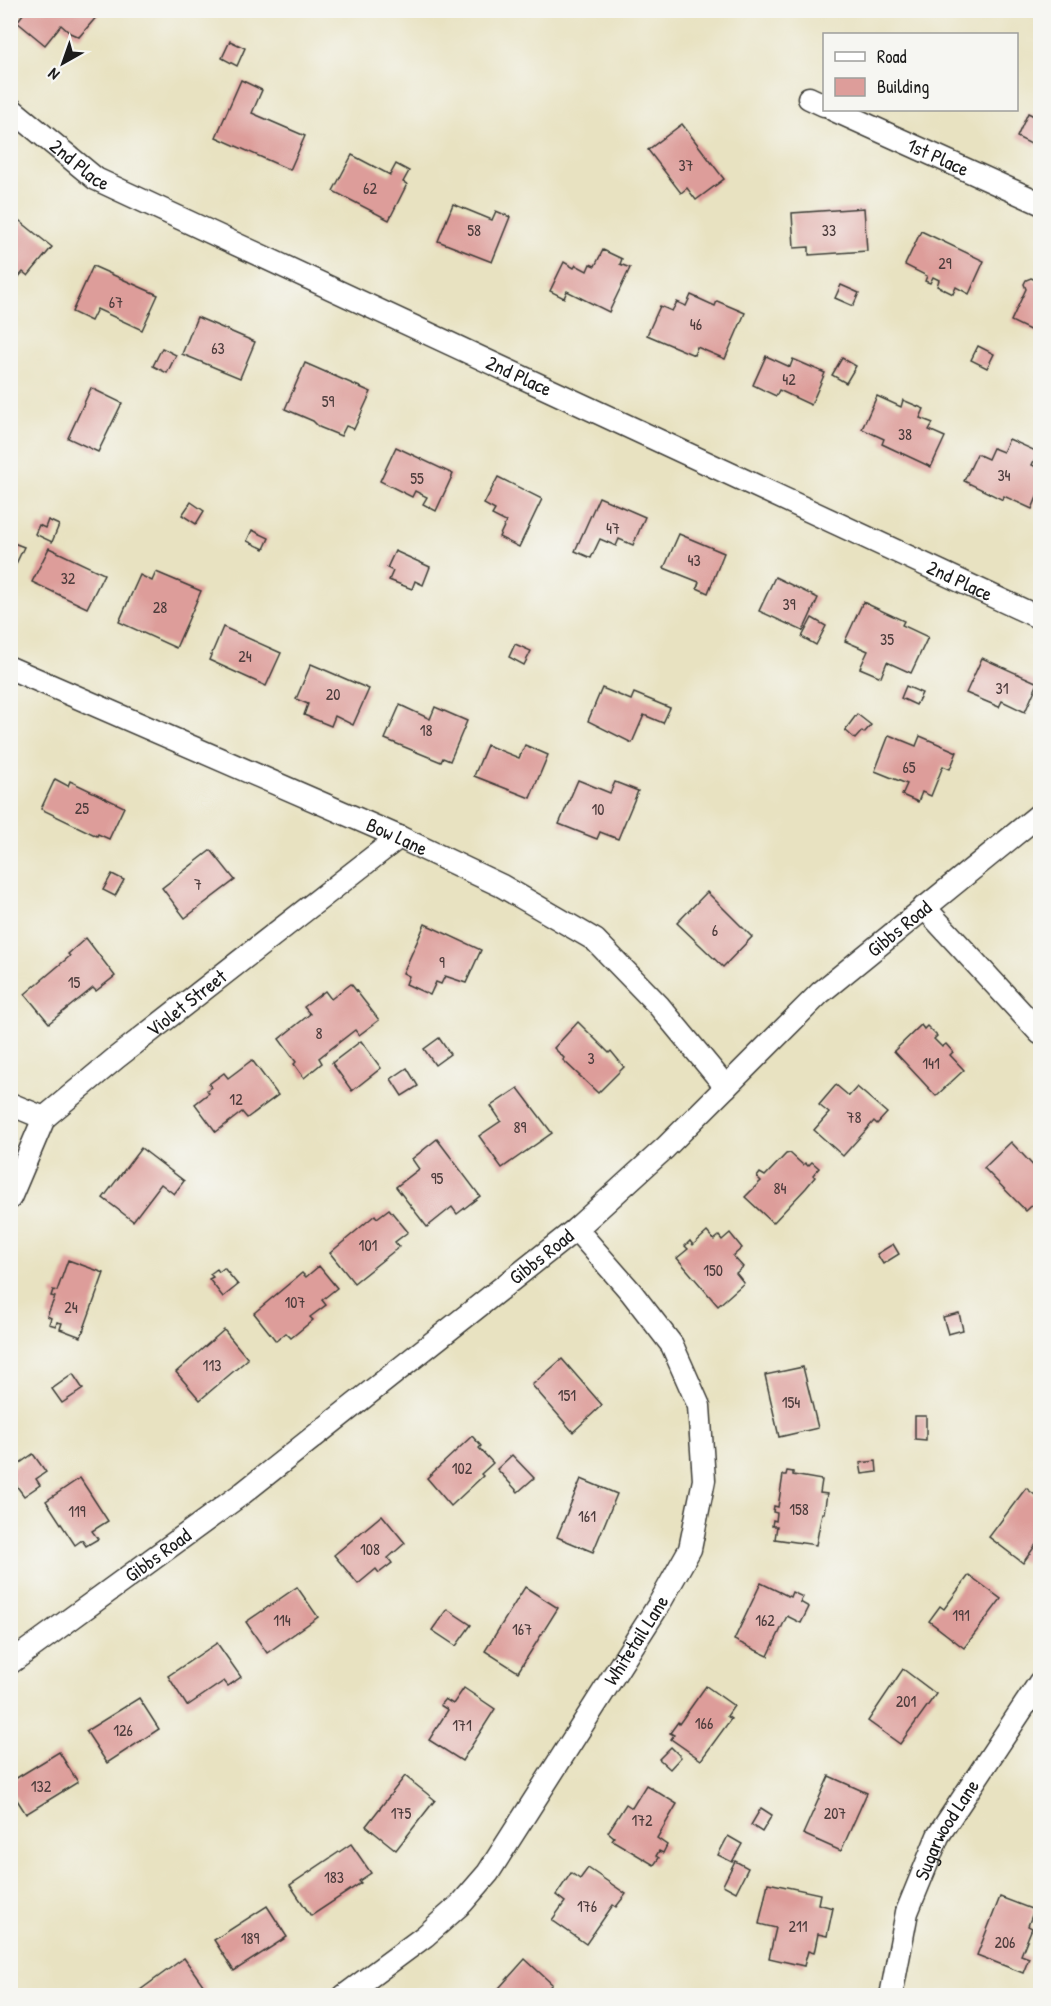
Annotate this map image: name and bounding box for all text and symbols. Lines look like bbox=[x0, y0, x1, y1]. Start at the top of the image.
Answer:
north arrow bbox=[33, 33, 93, 93]
legend bbox=[823, 33, 1018, 111]
text: Road bbox=[877, 44, 907, 69]
text: N bbox=[43, 63, 64, 86]
text: Building bbox=[877, 74, 929, 99]
street label: 1st Place bbox=[903, 131, 973, 182]
street label: 2nd Place bbox=[44, 132, 114, 196]
house number: 37 bbox=[678, 154, 694, 176]
house number: 62 bbox=[363, 177, 377, 199]
house number: 58 bbox=[467, 219, 481, 241]
house number: 33 bbox=[822, 219, 836, 241]
house number: 29 bbox=[938, 252, 952, 274]
house number: 67 bbox=[109, 291, 123, 313]
house number: 46 bbox=[690, 313, 702, 335]
house number: 63 bbox=[211, 337, 225, 359]
street label: 2nd Place bbox=[482, 348, 556, 402]
house number: 42 bbox=[782, 368, 796, 390]
house number: 59 bbox=[322, 390, 334, 412]
house number: 38 bbox=[898, 423, 912, 445]
house number: 34 bbox=[997, 464, 1011, 486]
house number: 55 bbox=[410, 467, 424, 489]
house number: 47 bbox=[606, 517, 620, 539]
house number: 43 bbox=[687, 549, 701, 571]
street label: 2nd Place bbox=[923, 553, 997, 607]
house number: 32 bbox=[61, 567, 76, 589]
house number: 39 bbox=[782, 593, 796, 615]
house number: 28 bbox=[153, 596, 167, 618]
house number: 35 bbox=[880, 628, 894, 650]
house number: 24 bbox=[238, 645, 252, 667]
house number: 31 bbox=[996, 677, 1009, 699]
house number: 20 bbox=[326, 683, 340, 705]
house number: 18 bbox=[420, 719, 432, 741]
house number: 65 bbox=[902, 756, 916, 778]
house number: 25 bbox=[75, 797, 89, 819]
house number: 10 bbox=[592, 798, 604, 820]
street label: Bow Lane bbox=[362, 810, 432, 862]
house number: 7 bbox=[194, 873, 202, 895]
street label: Gibbs Road bbox=[861, 894, 937, 963]
house number: 6 bbox=[712, 919, 718, 941]
house number: 9 bbox=[439, 951, 445, 973]
street label: Violet Street bbox=[140, 962, 233, 1043]
house number: 15 bbox=[68, 971, 81, 993]
house number: 8 bbox=[316, 1022, 323, 1044]
house number: 3 bbox=[587, 1047, 595, 1069]
house number: 141 bbox=[922, 1052, 940, 1074]
house number: 12 bbox=[229, 1088, 243, 1110]
house number: 78 bbox=[847, 1106, 861, 1128]
house number: 89 bbox=[514, 1116, 527, 1138]
house number: 95 bbox=[431, 1167, 444, 1189]
house number: 84 bbox=[774, 1177, 786, 1199]
street label: Gibbs Road bbox=[503, 1222, 579, 1290]
house number: 101 bbox=[359, 1234, 378, 1256]
house number: 150 bbox=[703, 1259, 723, 1281]
house number: 107 bbox=[285, 1291, 306, 1313]
house number: 24 bbox=[64, 1296, 78, 1318]
house number: 113 bbox=[203, 1354, 221, 1376]
house number: 151 bbox=[558, 1384, 576, 1406]
house number: 154 bbox=[782, 1391, 800, 1413]
house number: 102 bbox=[452, 1457, 473, 1479]
house number: 158 bbox=[789, 1498, 809, 1520]
house number: 119 bbox=[68, 1500, 86, 1522]
house number: 161 bbox=[578, 1505, 596, 1527]
street label: Gibbs Road bbox=[119, 1521, 196, 1588]
house number: 108 bbox=[360, 1538, 380, 1560]
street label: Whitetail Lane bbox=[597, 1590, 674, 1690]
house number: 191 bbox=[952, 1604, 970, 1626]
house number: 114 bbox=[273, 1609, 291, 1631]
house number: 162 bbox=[755, 1609, 775, 1631]
house number: 167 bbox=[512, 1618, 532, 1640]
house number: 201 bbox=[896, 1690, 916, 1712]
house number: 166 bbox=[695, 1712, 713, 1734]
house number: 171 bbox=[452, 1714, 472, 1736]
house number: 126 bbox=[113, 1719, 133, 1741]
street label: Sugarwood Lane bbox=[907, 1774, 985, 1884]
house number: 132 bbox=[31, 1775, 52, 1797]
house number: 175 bbox=[391, 1802, 411, 1824]
house number: 207 bbox=[824, 1802, 846, 1824]
house number: 172 bbox=[631, 1809, 653, 1831]
house number: 183 bbox=[324, 1866, 344, 1888]
house number: 176 bbox=[577, 1895, 597, 1917]
house number: 211 bbox=[788, 1915, 808, 1937]
house number: 189 bbox=[241, 1927, 259, 1949]
house number: 206 bbox=[994, 1931, 1016, 1953]

